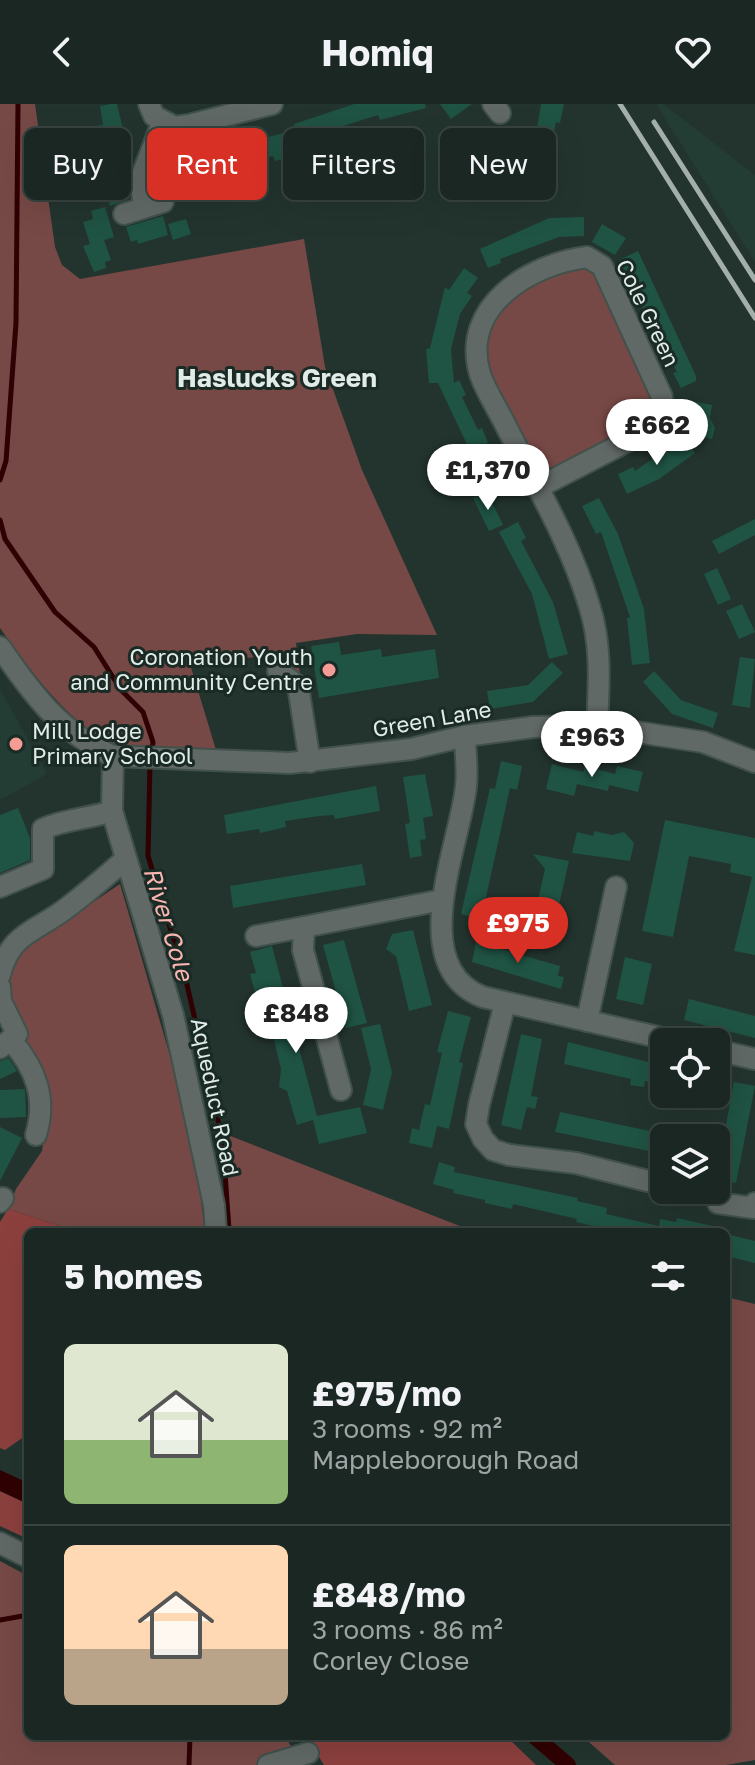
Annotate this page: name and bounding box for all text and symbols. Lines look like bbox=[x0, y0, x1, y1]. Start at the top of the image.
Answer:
icon: back bbox=[40, 30, 84, 74]
icon: heart bbox=[671, 30, 715, 74]
text: Homiq bbox=[321, 31, 434, 74]
chip: Buy bbox=[24, 128, 131, 200]
chip: Rent bbox=[147, 128, 267, 200]
chip: Filters bbox=[283, 128, 424, 200]
chip: New bbox=[440, 128, 556, 200]
street label: Cole Green bbox=[611, 255, 686, 371]
district label: Haslucks Green bbox=[177, 362, 377, 393]
pin: £662 bbox=[610, 399, 704, 467]
text: £662 bbox=[624, 409, 690, 440]
pin: £1,370 bbox=[423, 444, 553, 512]
text: £1,370 bbox=[445, 454, 531, 485]
place label: Coronation Youth and Community Centre bbox=[70, 643, 313, 695]
marker: Coronation Youth and Community Centre bbox=[320, 661, 338, 679]
street label: Green Lane bbox=[371, 695, 493, 742]
pin: £963 bbox=[545, 711, 639, 779]
place label: Mill Lodge Primary School bbox=[32, 717, 193, 769]
text: £963 bbox=[559, 721, 625, 752]
marker: Mill Lodge Primary School bbox=[7, 735, 25, 753]
water label: River Cole bbox=[138, 863, 201, 986]
pin: £975 bbox=[471, 897, 565, 965]
text: £975 bbox=[486, 907, 550, 938]
pin: £848 bbox=[249, 987, 343, 1055]
text: £848 bbox=[263, 997, 329, 1028]
street label: Aqueduct Road bbox=[186, 1015, 245, 1179]
map controls bbox=[650, 1028, 730, 1204]
button: locate bbox=[650, 1028, 730, 1108]
button: layers bbox=[650, 1124, 730, 1204]
icon: filters bbox=[646, 1254, 690, 1298]
text: 5 homes bbox=[64, 1256, 203, 1296]
text: £975/mo bbox=[312, 1373, 462, 1413]
icon: home bbox=[128, 1376, 224, 1472]
text: 3 rooms · 92 m² bbox=[312, 1413, 502, 1444]
text: Mappleborough Road bbox=[312, 1444, 579, 1475]
text: £848/mo bbox=[312, 1574, 466, 1614]
icon: home bbox=[128, 1577, 224, 1673]
text: 3 rooms · 86 m² bbox=[312, 1614, 503, 1645]
text: Corley Close bbox=[312, 1645, 469, 1676]

